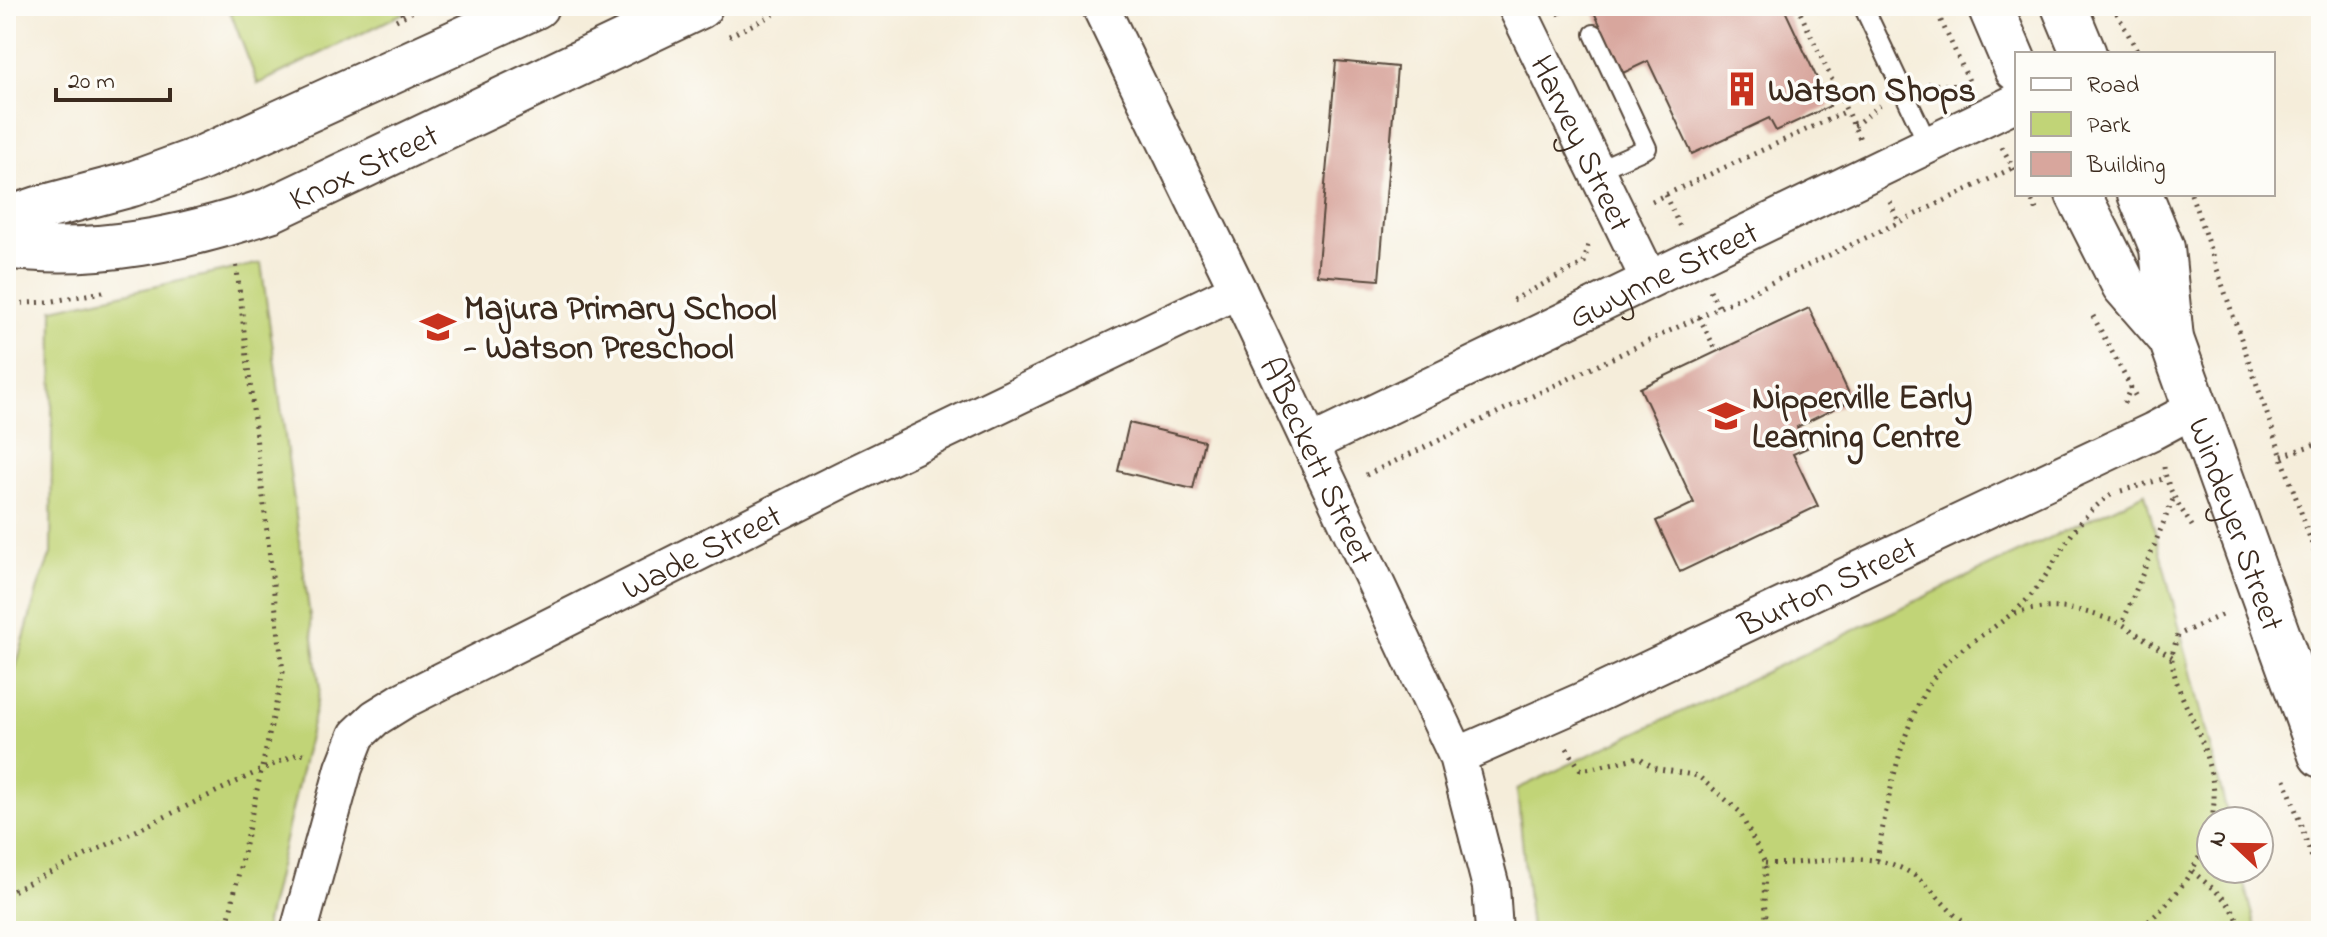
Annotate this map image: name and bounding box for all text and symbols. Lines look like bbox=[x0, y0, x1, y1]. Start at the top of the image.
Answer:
street label: Harvey Street bbox=[1515, 48, 1643, 241]
scale bar bbox=[56, 52, 170, 102]
legend bbox=[2015, 52, 2275, 196]
text: 20 m bbox=[68, 65, 115, 100]
place label: Watson Shops bbox=[1768, 68, 1976, 118]
text: Road bbox=[2087, 69, 2140, 104]
building icon: Watson Shops bbox=[1723, 70, 1761, 108]
text: Park bbox=[2087, 109, 2131, 144]
street label: Knox Street bbox=[282, 112, 448, 226]
text: Building bbox=[2086, 149, 2166, 184]
street label: Gwynne Street bbox=[1561, 210, 1768, 344]
place label: Majura Primary School - Watson Preschool bbox=[463, 286, 777, 375]
school or university icon: Majura Primary School - Watson Preschool bbox=[419, 308, 457, 346]
street label: A'Beckett Street bbox=[1244, 350, 1385, 575]
place label: Nipperville Early Learning Centre bbox=[1752, 375, 1972, 465]
school or university icon: Nipperville Early Learning Centre bbox=[1707, 397, 1745, 435]
street label: Windeyer Street bbox=[2172, 411, 2295, 639]
street label: Wade Street bbox=[614, 493, 792, 616]
street label: Burton Street bbox=[1730, 525, 1927, 653]
north arrow bbox=[2195, 805, 2275, 885]
text: N bbox=[2202, 826, 2237, 852]

